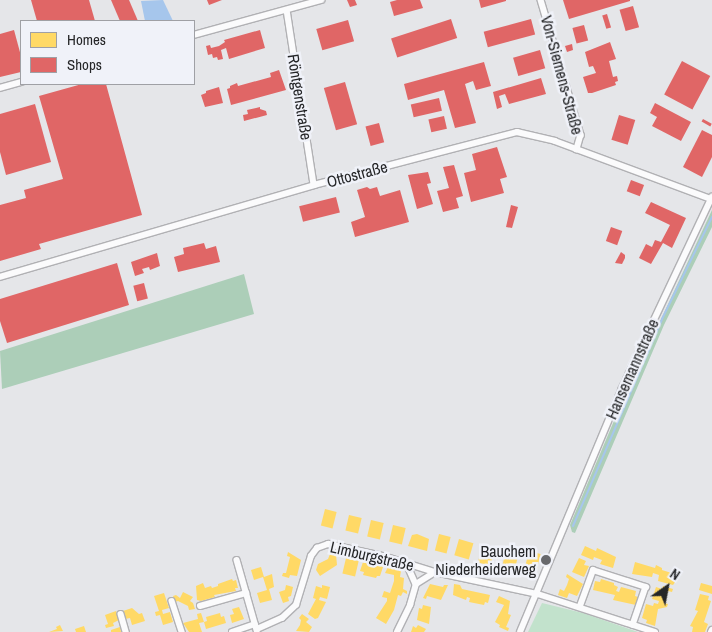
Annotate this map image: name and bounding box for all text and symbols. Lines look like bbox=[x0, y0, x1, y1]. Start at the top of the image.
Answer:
street label: Von-Siemens-Straße bbox=[537, 13, 587, 137]
legend bbox=[20, 20, 195, 85]
text: Homes bbox=[67, 29, 106, 50]
street label: Röntgenstraße bbox=[284, 53, 316, 141]
text: Shops bbox=[67, 54, 102, 75]
street label: Ottostraße bbox=[325, 157, 389, 191]
street label: Hansemannstraße bbox=[601, 316, 663, 422]
street label: Limburgstraße bbox=[328, 537, 416, 575]
place label: Bauchem Niederheiderweg bbox=[435, 541, 536, 579]
marker: Bauchem Niederheiderweg bbox=[540, 554, 552, 566]
north arrow bbox=[642, 562, 692, 612]
text: N bbox=[667, 565, 684, 584]

